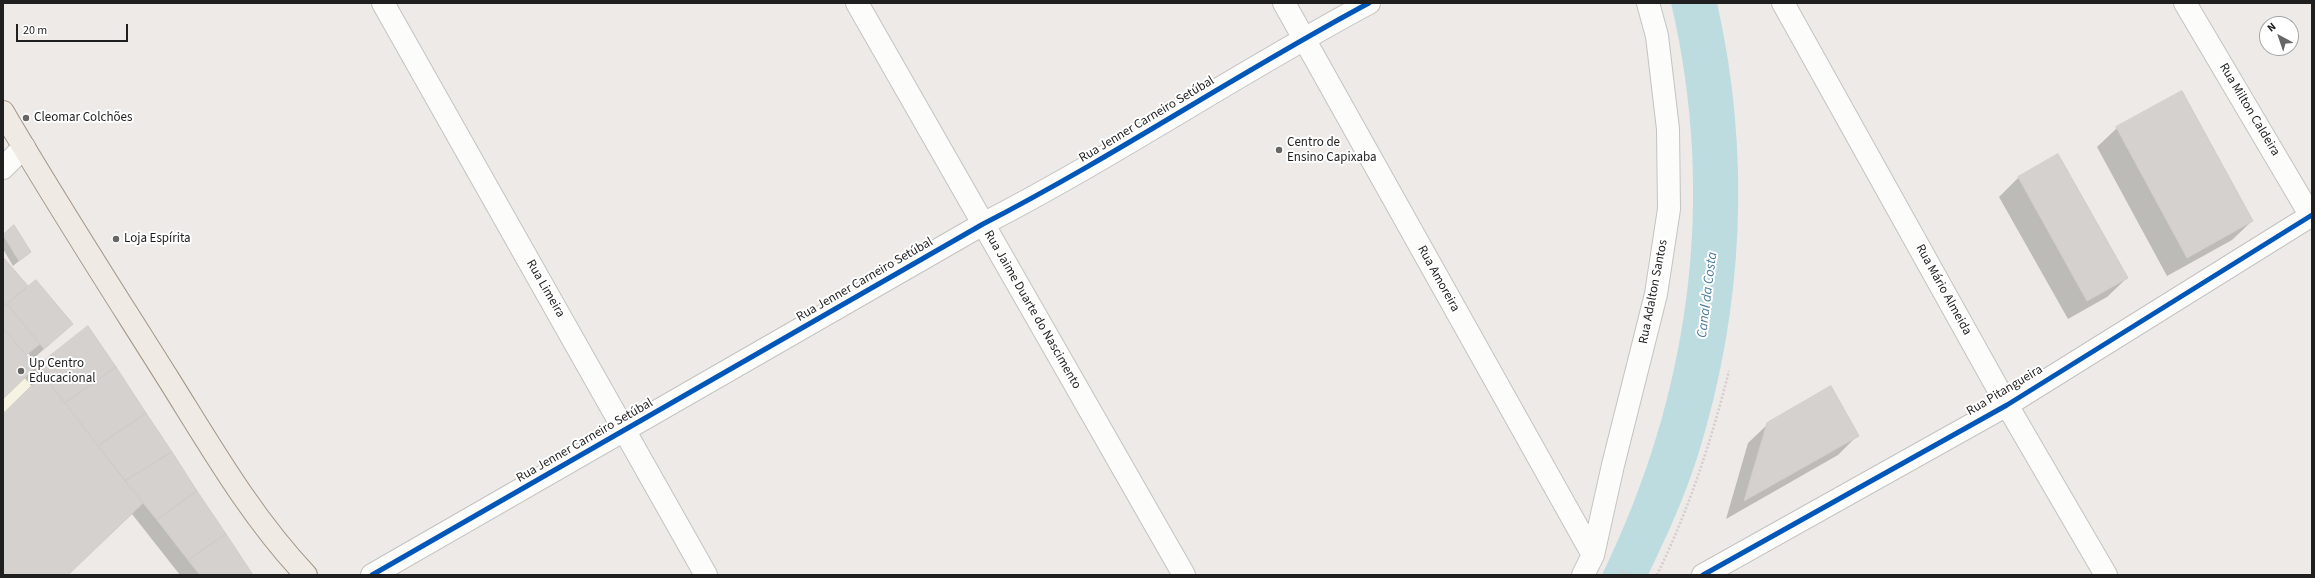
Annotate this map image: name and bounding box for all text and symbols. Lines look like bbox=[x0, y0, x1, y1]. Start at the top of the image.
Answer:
scale bar bbox=[18, 16, 130, 42]
north arrow bbox=[2259, 16, 2299, 56]
text: N bbox=[2264, 19, 2279, 35]
text: 20 m bbox=[23, 22, 47, 39]
street label: Rua Milton Caldeira bbox=[2215, 61, 2283, 159]
street label: Rua Jenner Carneiro Setúbal bbox=[1077, 73, 1217, 167]
place label: Cleomar Colchões bbox=[34, 110, 132, 126]
marker: Cleomar Colchões bbox=[21, 113, 31, 123]
place label: Centro de Ensino Capixaba bbox=[1287, 135, 1377, 166]
marker: Centro de Ensino Capixaba bbox=[1274, 145, 1284, 155]
street label: Rua Jaime Duarte do Nascimento bbox=[980, 228, 1084, 392]
place label: Loja Espírita bbox=[124, 231, 191, 247]
marker: Loja Espírita bbox=[111, 234, 121, 244]
street label: Rua Jenner Carneiro Setúbal bbox=[794, 235, 936, 325]
street label: Rua Adalton Santos bbox=[1636, 238, 1672, 346]
street label: Rua Mário Almeida bbox=[1912, 242, 1974, 338]
street label: Rua Amoreira bbox=[1413, 243, 1463, 315]
water label: Canal da Costa bbox=[1694, 251, 1722, 339]
street label: Rua Limeira bbox=[522, 257, 568, 321]
place label: Up Centro Educacional bbox=[29, 356, 96, 387]
street label: Rua Pitangueira bbox=[1964, 362, 2046, 420]
marker: Up Centro Educacional bbox=[16, 366, 26, 376]
street label: Rua Jenner Carneiro Setúbal bbox=[514, 396, 656, 486]

